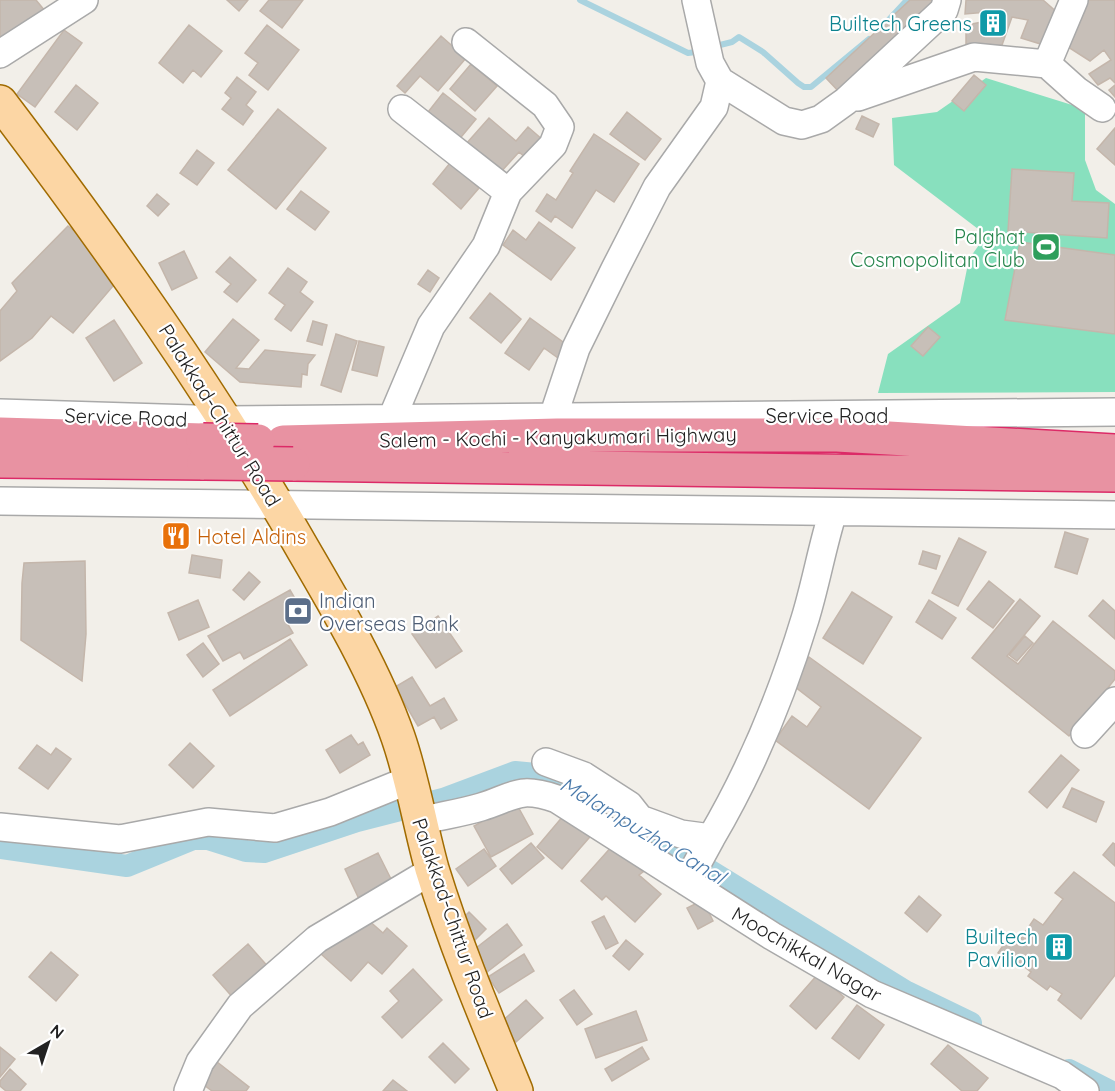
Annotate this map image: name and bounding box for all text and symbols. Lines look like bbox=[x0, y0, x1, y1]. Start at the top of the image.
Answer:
building icon: Builtech Greens bbox=[977, 7, 1009, 39]
place label: Builtech Greens bbox=[829, 11, 972, 36]
place label: Palghat Cosmopolitan Club bbox=[850, 224, 1025, 272]
sports icon: Palghat Cosmopolitan Club bbox=[1030, 231, 1062, 263]
street label: Palakkad-Chittur Road bbox=[154, 319, 286, 511]
street label: Service Road bbox=[64, 402, 188, 432]
street label: Service Road bbox=[766, 403, 888, 428]
street label: Salem - Kochi - Kanyakumari Highway bbox=[379, 421, 737, 453]
restaurant icon: Hotel Aldins bbox=[160, 520, 192, 552]
place label: Hotel Aldins bbox=[197, 524, 306, 549]
place label: Indian Overseas Bank bbox=[319, 588, 459, 636]
bank icon: Indian Overseas Bank bbox=[282, 595, 314, 627]
water label: Malampuzha Canal bbox=[556, 770, 732, 891]
street label: Palakkad-Chittur Road bbox=[407, 814, 499, 1022]
street label: Moochikkal Nagar bbox=[728, 901, 887, 1007]
place label: Builtech Pavilion bbox=[965, 924, 1038, 972]
building icon: Builtech Pavilion bbox=[1043, 931, 1075, 963]
north arrow bbox=[18, 1013, 78, 1073]
text: N bbox=[47, 1020, 68, 1043]

